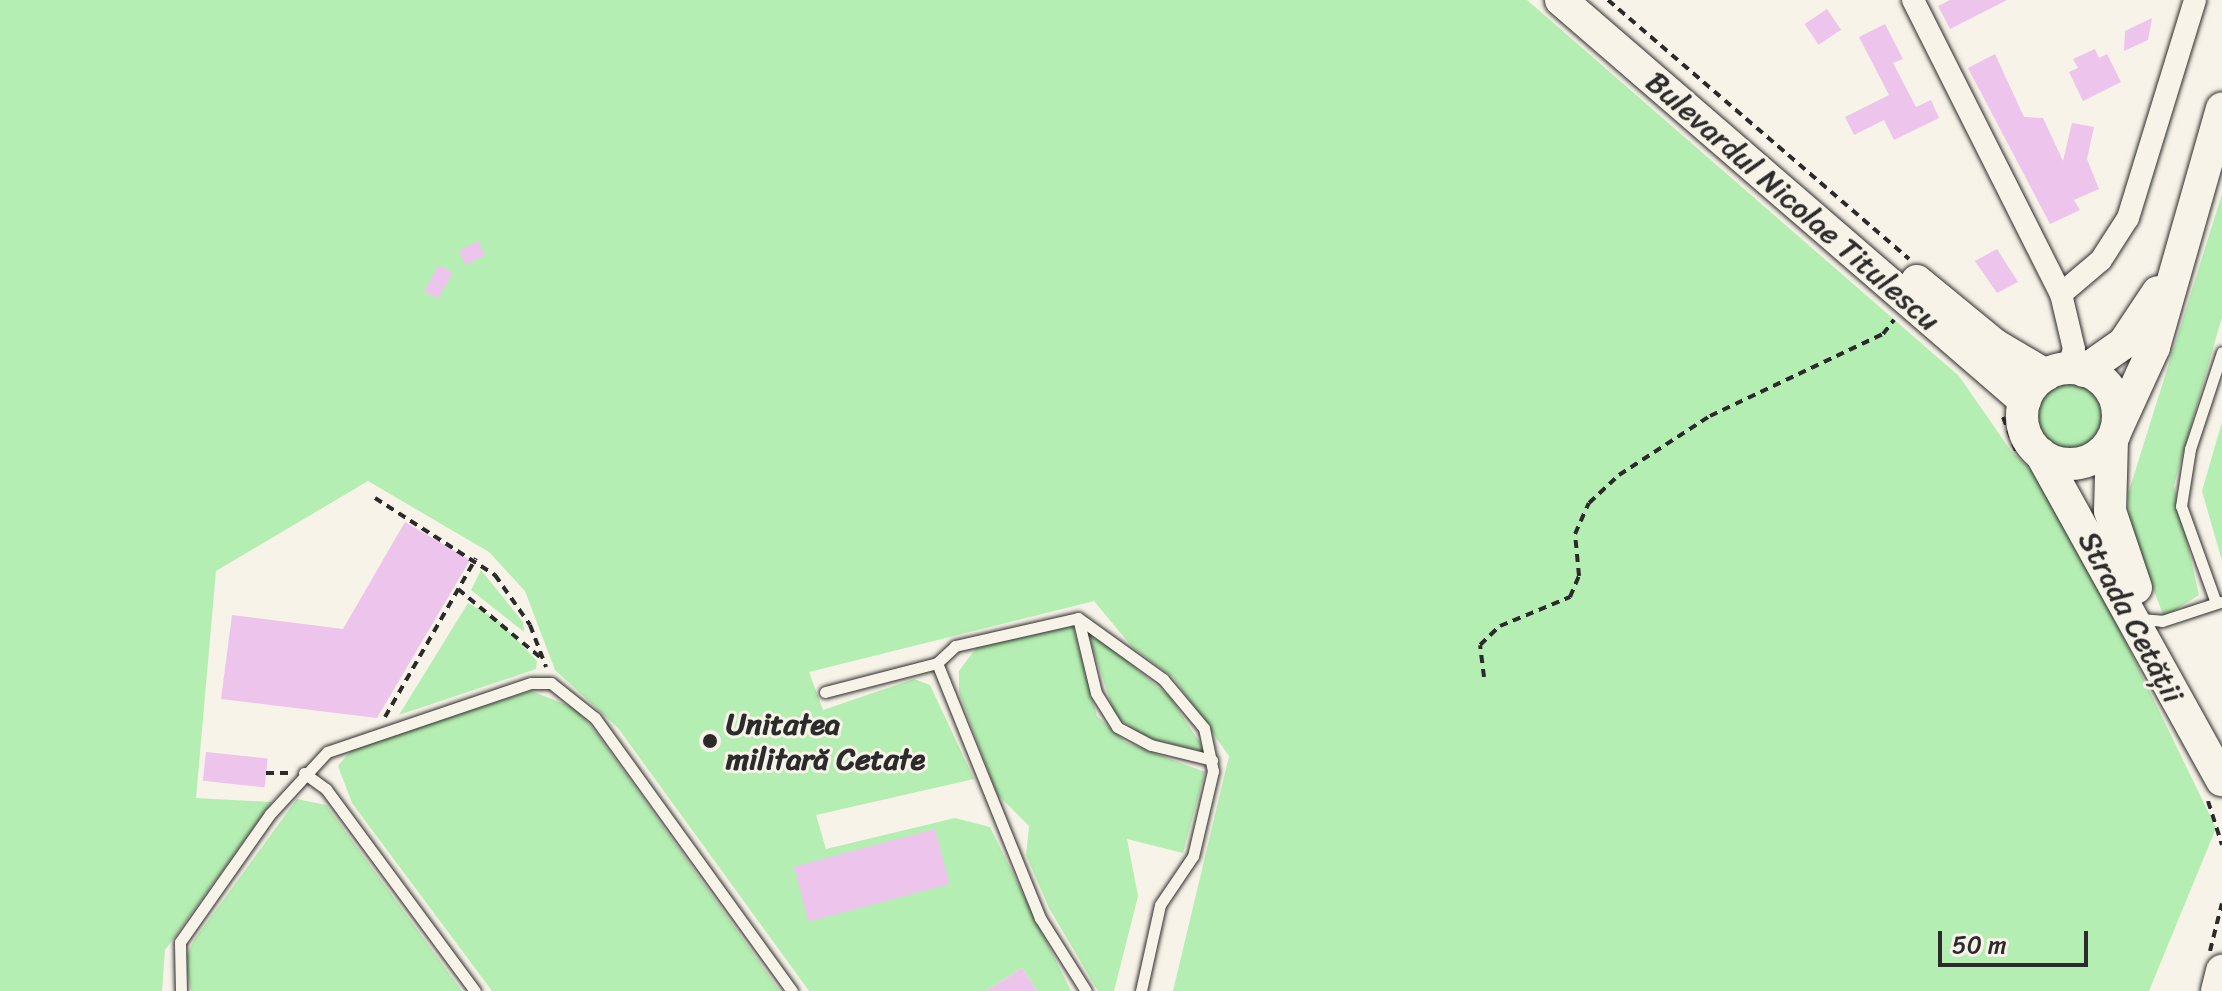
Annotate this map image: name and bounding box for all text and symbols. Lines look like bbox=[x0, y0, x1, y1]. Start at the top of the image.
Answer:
street label: Bulevardul Nicolae Titulescu bbox=[1640, 64, 1946, 338]
street label: Strada Cetății bbox=[2071, 525, 2191, 709]
place label: Unitatea militară Cetate bbox=[726, 706, 926, 776]
marker: Unitatea militară Cetate bbox=[701, 732, 719, 750]
scale bar bbox=[1942, 915, 2092, 965]
text: 50 m bbox=[1952, 924, 2007, 966]

